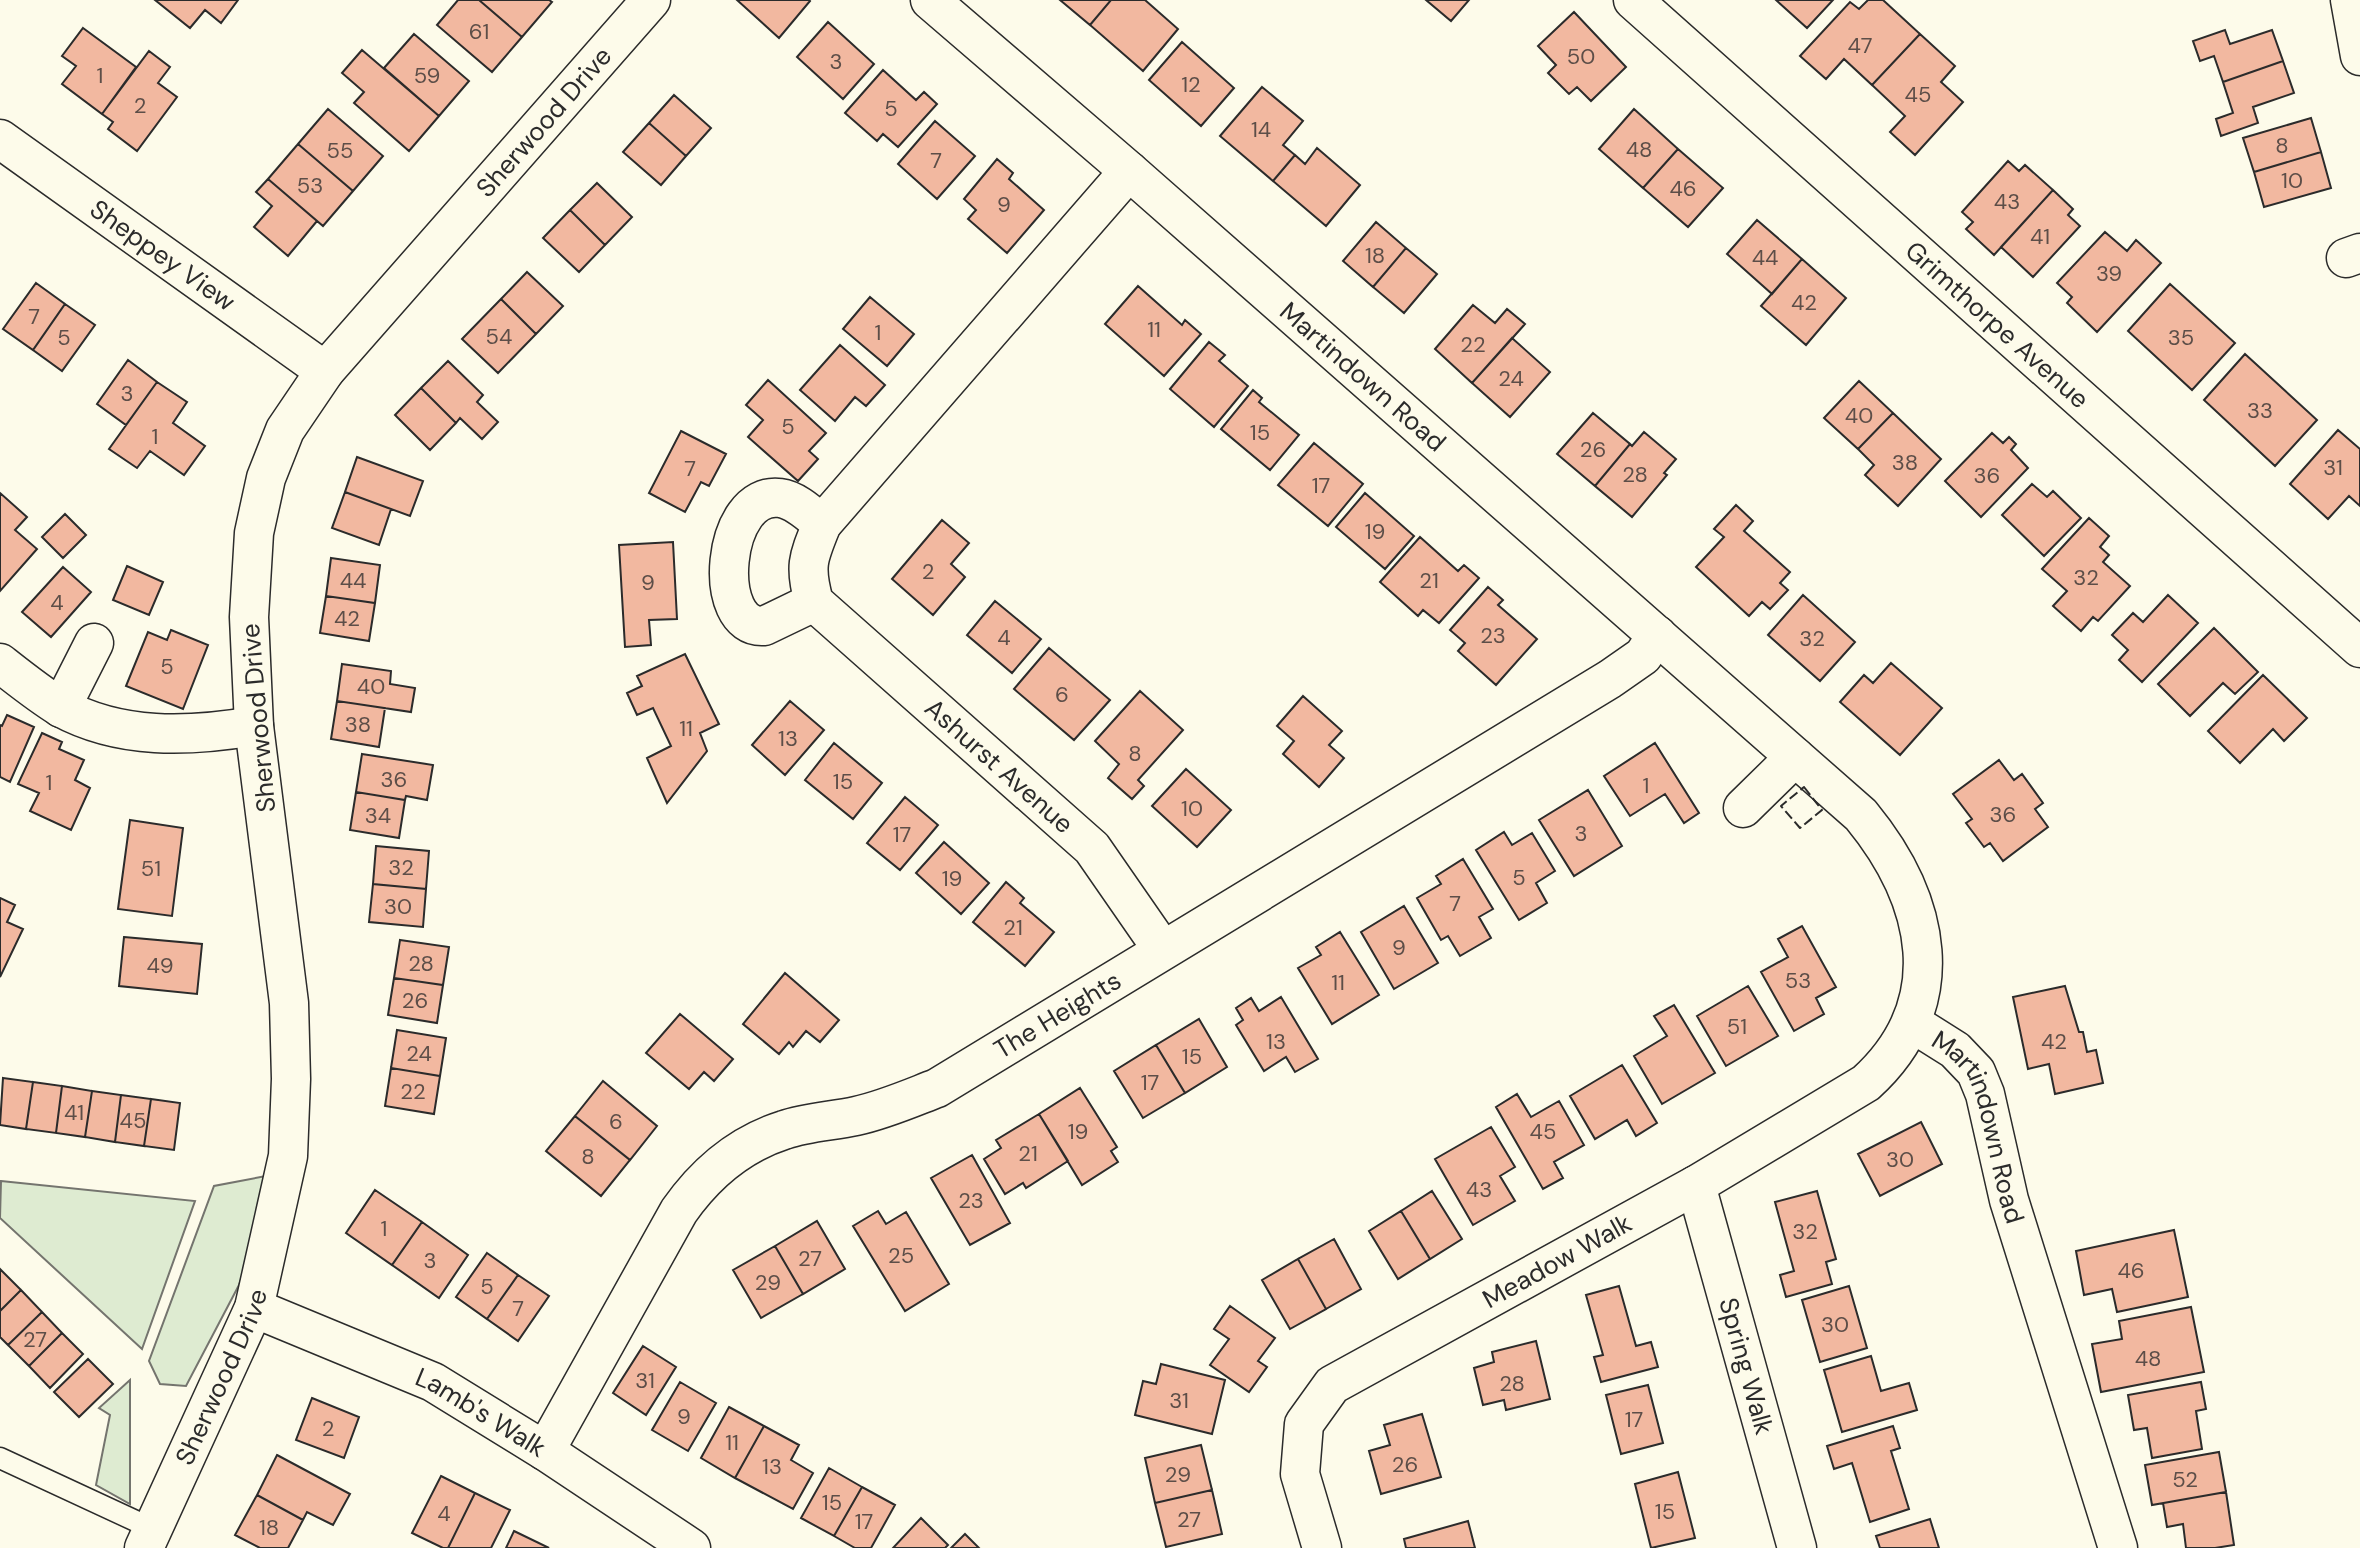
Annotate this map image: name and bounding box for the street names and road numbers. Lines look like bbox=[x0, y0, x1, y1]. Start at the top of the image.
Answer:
street label: Sherwood Drive bbox=[468, 40, 619, 204]
street label: Sheppey View bbox=[83, 192, 242, 319]
street label: Grimthorpe Avenue bbox=[1898, 234, 2096, 416]
street label: Martindown Road bbox=[1273, 295, 1453, 459]
street label: Sherwood Drive bbox=[233, 622, 283, 814]
street label: Ashurst Avenue bbox=[918, 691, 1081, 841]
street label: The Heights bbox=[988, 963, 1127, 1066]
street label: Martindown Road bbox=[1926, 1023, 2032, 1228]
street label: Meadow Walk bbox=[1476, 1206, 1638, 1316]
street label: Sherwood Drive bbox=[167, 1286, 275, 1470]
street label: Spring Walk bbox=[1711, 1294, 1782, 1438]
street label: Lamb's Walk bbox=[410, 1360, 553, 1465]

